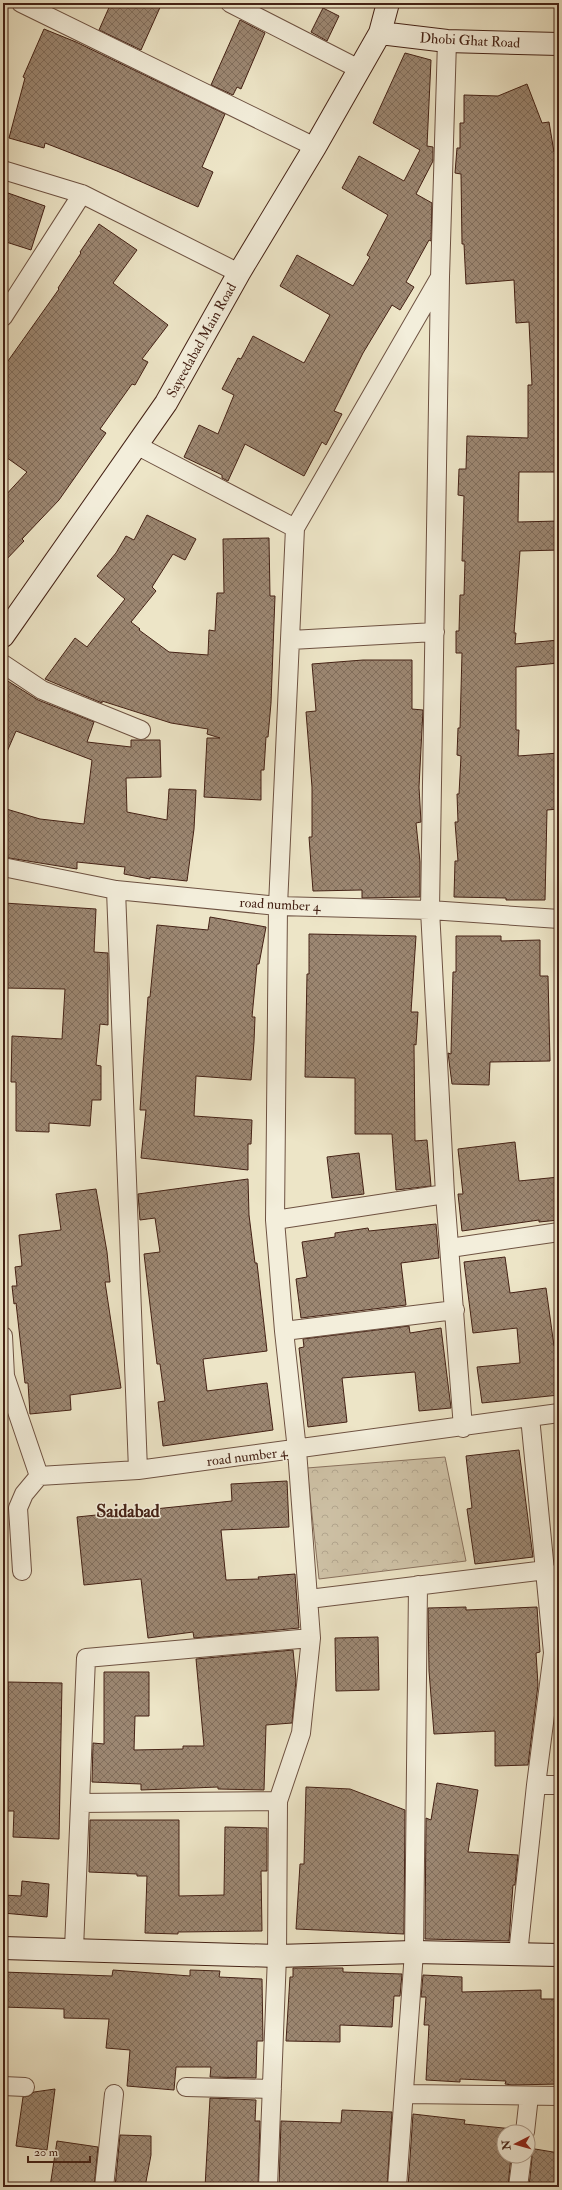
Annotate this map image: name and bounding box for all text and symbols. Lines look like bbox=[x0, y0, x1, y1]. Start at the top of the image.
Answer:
street label: Dhobi Ghat Road bbox=[419, 29, 521, 52]
street label: Sayeedabad Main Road bbox=[163, 280, 241, 401]
street label: road number 4 bbox=[239, 894, 322, 915]
street label: road number 4 bbox=[206, 1443, 290, 1470]
district label: Saidabad bbox=[96, 1500, 160, 1523]
north arrow bbox=[496, 2124, 536, 2164]
scale bar bbox=[28, 2138, 90, 2164]
text: N bbox=[499, 2138, 514, 2152]
text: 20 m bbox=[34, 2145, 59, 2160]

